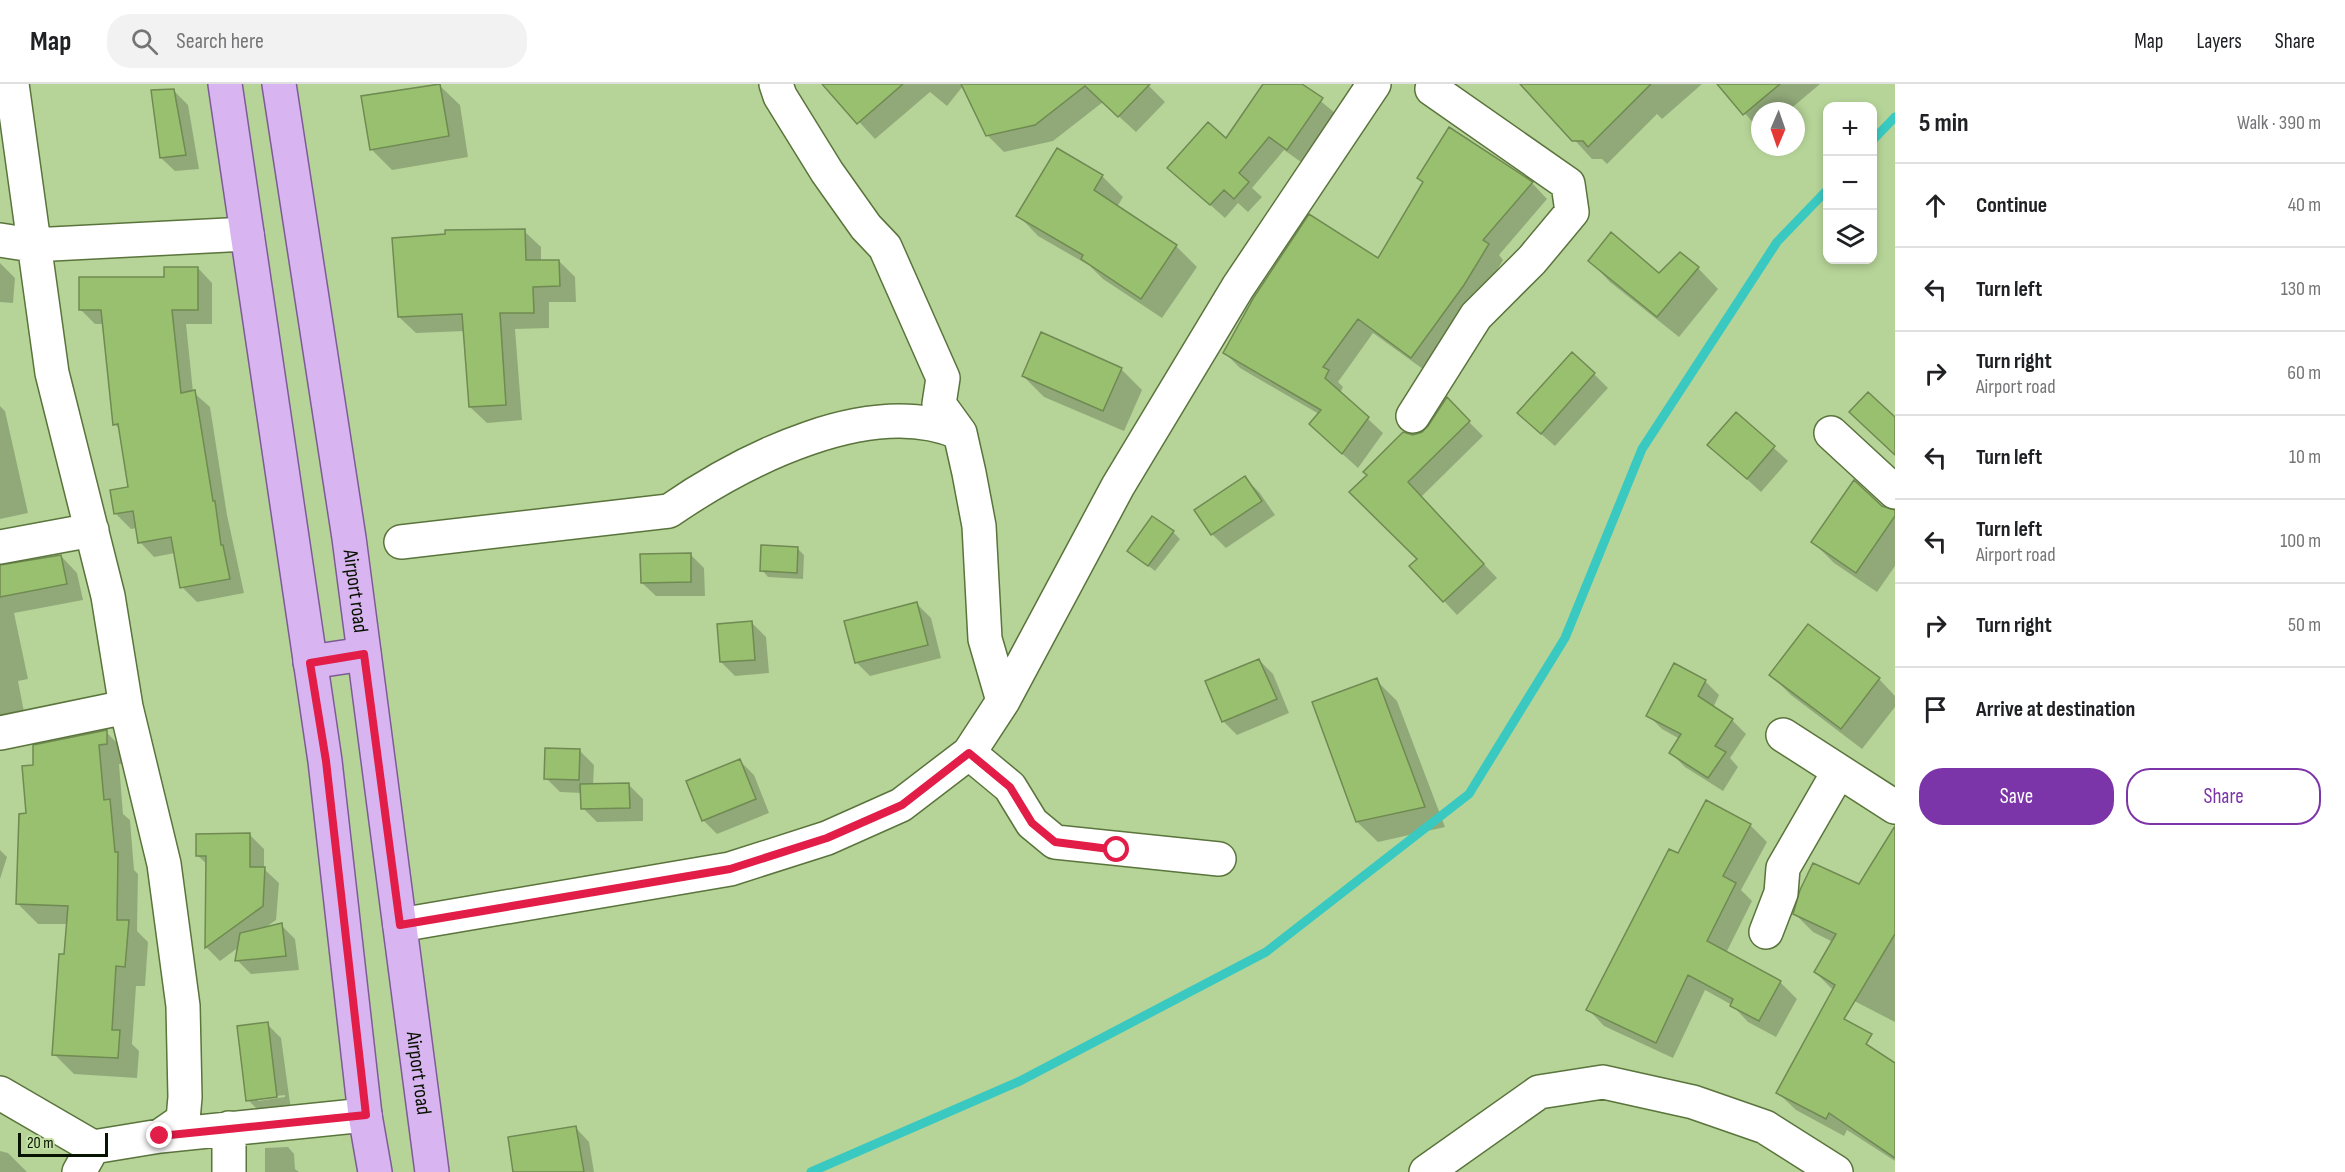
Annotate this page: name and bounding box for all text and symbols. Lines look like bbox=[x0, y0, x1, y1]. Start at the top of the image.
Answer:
search box bbox=[107, 14, 527, 68]
text: Map bbox=[30, 25, 71, 58]
icon: search bbox=[128, 25, 161, 58]
text: Search here bbox=[176, 28, 264, 55]
text: Map bbox=[2134, 29, 2163, 54]
text: Layers bbox=[2196, 29, 2242, 54]
text: Share bbox=[2275, 29, 2315, 54]
north arrow bbox=[1751, 102, 1805, 156]
map controls bbox=[1823, 102, 1877, 264]
button: + bbox=[1823, 102, 1877, 156]
text: 5 min bbox=[1919, 108, 1969, 139]
text: Walk · 390 m bbox=[2237, 111, 2321, 135]
button: − bbox=[1823, 156, 1877, 210]
icon: ahead bbox=[1919, 189, 1952, 222]
text: Continue bbox=[1976, 192, 2047, 219]
text: 40 m bbox=[2288, 193, 2321, 217]
button: layers bbox=[1823, 210, 1877, 264]
icon: left bbox=[1919, 273, 1952, 306]
text: Turn left bbox=[1976, 276, 2042, 303]
text: 130 m bbox=[2281, 277, 2321, 301]
text: Turn right bbox=[1976, 348, 2052, 375]
icon: right bbox=[1919, 357, 1952, 390]
text: 60 m bbox=[2287, 361, 2321, 385]
text: Airport road bbox=[1976, 375, 2056, 399]
icon: left bbox=[1919, 441, 1952, 474]
text: Turn left bbox=[1976, 444, 2042, 471]
text: 10 m bbox=[2289, 445, 2321, 469]
text: Turn left bbox=[1976, 516, 2042, 543]
icon: left bbox=[1919, 525, 1952, 558]
text: 100 m bbox=[2280, 529, 2321, 553]
text: Airport road bbox=[1976, 543, 2056, 567]
street label: Airport road bbox=[338, 547, 373, 634]
icon: right bbox=[1919, 609, 1952, 642]
text: Turn right bbox=[1976, 612, 2052, 639]
text: 50 m bbox=[2288, 613, 2321, 637]
icon: arrive bbox=[1919, 693, 1952, 726]
text: Arrive at destination bbox=[1976, 696, 2135, 723]
button: Save bbox=[1919, 768, 2114, 825]
button: Share bbox=[2126, 768, 2321, 825]
route start bbox=[1103, 836, 1129, 862]
street label: Airport road bbox=[401, 1029, 436, 1116]
route end bbox=[146, 1122, 172, 1148]
scale bar bbox=[18, 1130, 108, 1158]
text: 20 m bbox=[27, 1134, 54, 1153]

